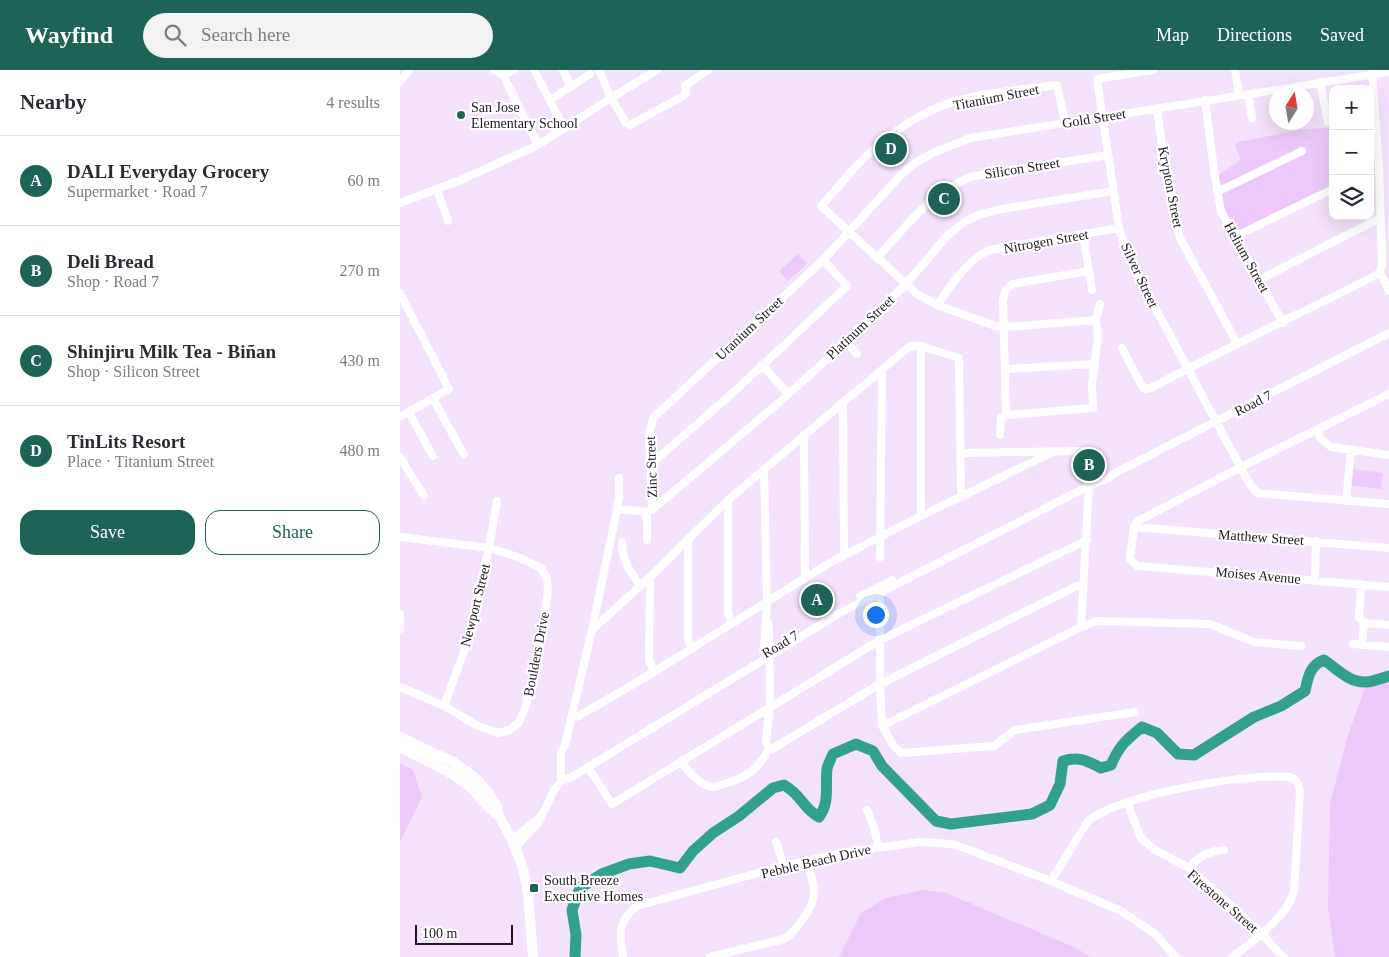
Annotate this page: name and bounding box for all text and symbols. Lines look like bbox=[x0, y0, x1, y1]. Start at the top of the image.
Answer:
search box bbox=[143, 13, 493, 58]
icon: search bbox=[161, 21, 189, 49]
text: Wayfind bbox=[25, 22, 113, 48]
text: Search here bbox=[201, 24, 290, 45]
text: Map bbox=[1156, 25, 1189, 45]
text: Directions bbox=[1217, 25, 1292, 45]
text: Saved bbox=[1320, 25, 1364, 45]
street label: Titanium Street bbox=[952, 82, 1040, 113]
north arrow bbox=[1269, 85, 1314, 130]
map controls bbox=[1329, 85, 1374, 220]
button: + bbox=[1329, 85, 1374, 130]
text: Nearby bbox=[20, 90, 87, 114]
text: 4 results bbox=[326, 94, 380, 111]
place label: San Jose Elementary School bbox=[471, 100, 578, 131]
street label: Gold Street bbox=[1061, 106, 1127, 131]
marker: San Jose Elementary School bbox=[455, 109, 467, 121]
pin: D bbox=[875, 130, 907, 168]
button: − bbox=[1329, 130, 1374, 175]
street label: Krypton Street bbox=[1155, 145, 1186, 229]
street label: Silicon Street bbox=[983, 155, 1061, 182]
text: DALI Everyday Grocery bbox=[67, 161, 269, 182]
text: A bbox=[30, 172, 42, 189]
text: 60 m bbox=[348, 172, 380, 189]
button: layers bbox=[1329, 175, 1374, 220]
pin: C bbox=[928, 180, 960, 218]
text: Supermarket · Road 7 bbox=[67, 183, 208, 200]
street label: Helium Street bbox=[1221, 219, 1272, 295]
street label: Nitrogen Street bbox=[1002, 227, 1090, 256]
street label: Silver Street bbox=[1118, 240, 1161, 310]
text: Deli Bread bbox=[67, 251, 154, 272]
text: B bbox=[31, 262, 41, 279]
text: 270 m bbox=[340, 262, 380, 279]
text: Shop · Road 7 bbox=[67, 273, 159, 290]
street label: Platinum Street bbox=[824, 292, 897, 362]
street label: Uranium Street bbox=[713, 294, 786, 363]
text: Shinjiru Milk Tea - Biñan bbox=[67, 341, 276, 362]
text: C bbox=[30, 352, 42, 369]
text: 430 m bbox=[340, 352, 380, 369]
text: Shop · Silicon Street bbox=[67, 363, 200, 380]
street label: Road 7 bbox=[1232, 388, 1274, 419]
text: TinLits Resort bbox=[67, 431, 185, 452]
street label: Zinc Street bbox=[643, 436, 660, 498]
text: D bbox=[30, 442, 42, 459]
text: 480 m bbox=[340, 442, 380, 459]
pin: B bbox=[1073, 446, 1105, 484]
text: Place · Titanium Street bbox=[67, 453, 214, 470]
button: Save bbox=[20, 510, 195, 555]
button: Share bbox=[205, 510, 380, 555]
street label: Matthew Street bbox=[1218, 527, 1304, 548]
street label: Newport Street bbox=[458, 562, 493, 648]
street label: Moises Avenue bbox=[1215, 564, 1301, 587]
pin: A bbox=[801, 581, 833, 619]
your location bbox=[863, 602, 889, 628]
street label: Boulders Drive bbox=[521, 610, 552, 698]
street label: Road 7 bbox=[759, 628, 801, 661]
street label: Pebble Beach Drive bbox=[760, 842, 872, 881]
street label: Firestone Street bbox=[1184, 867, 1261, 936]
place label: South Breeze Executive Homes bbox=[544, 873, 643, 904]
marker: South Breeze Executive Homes bbox=[528, 882, 540, 894]
scale bar bbox=[415, 922, 512, 945]
text: 100 m bbox=[422, 926, 457, 941]

